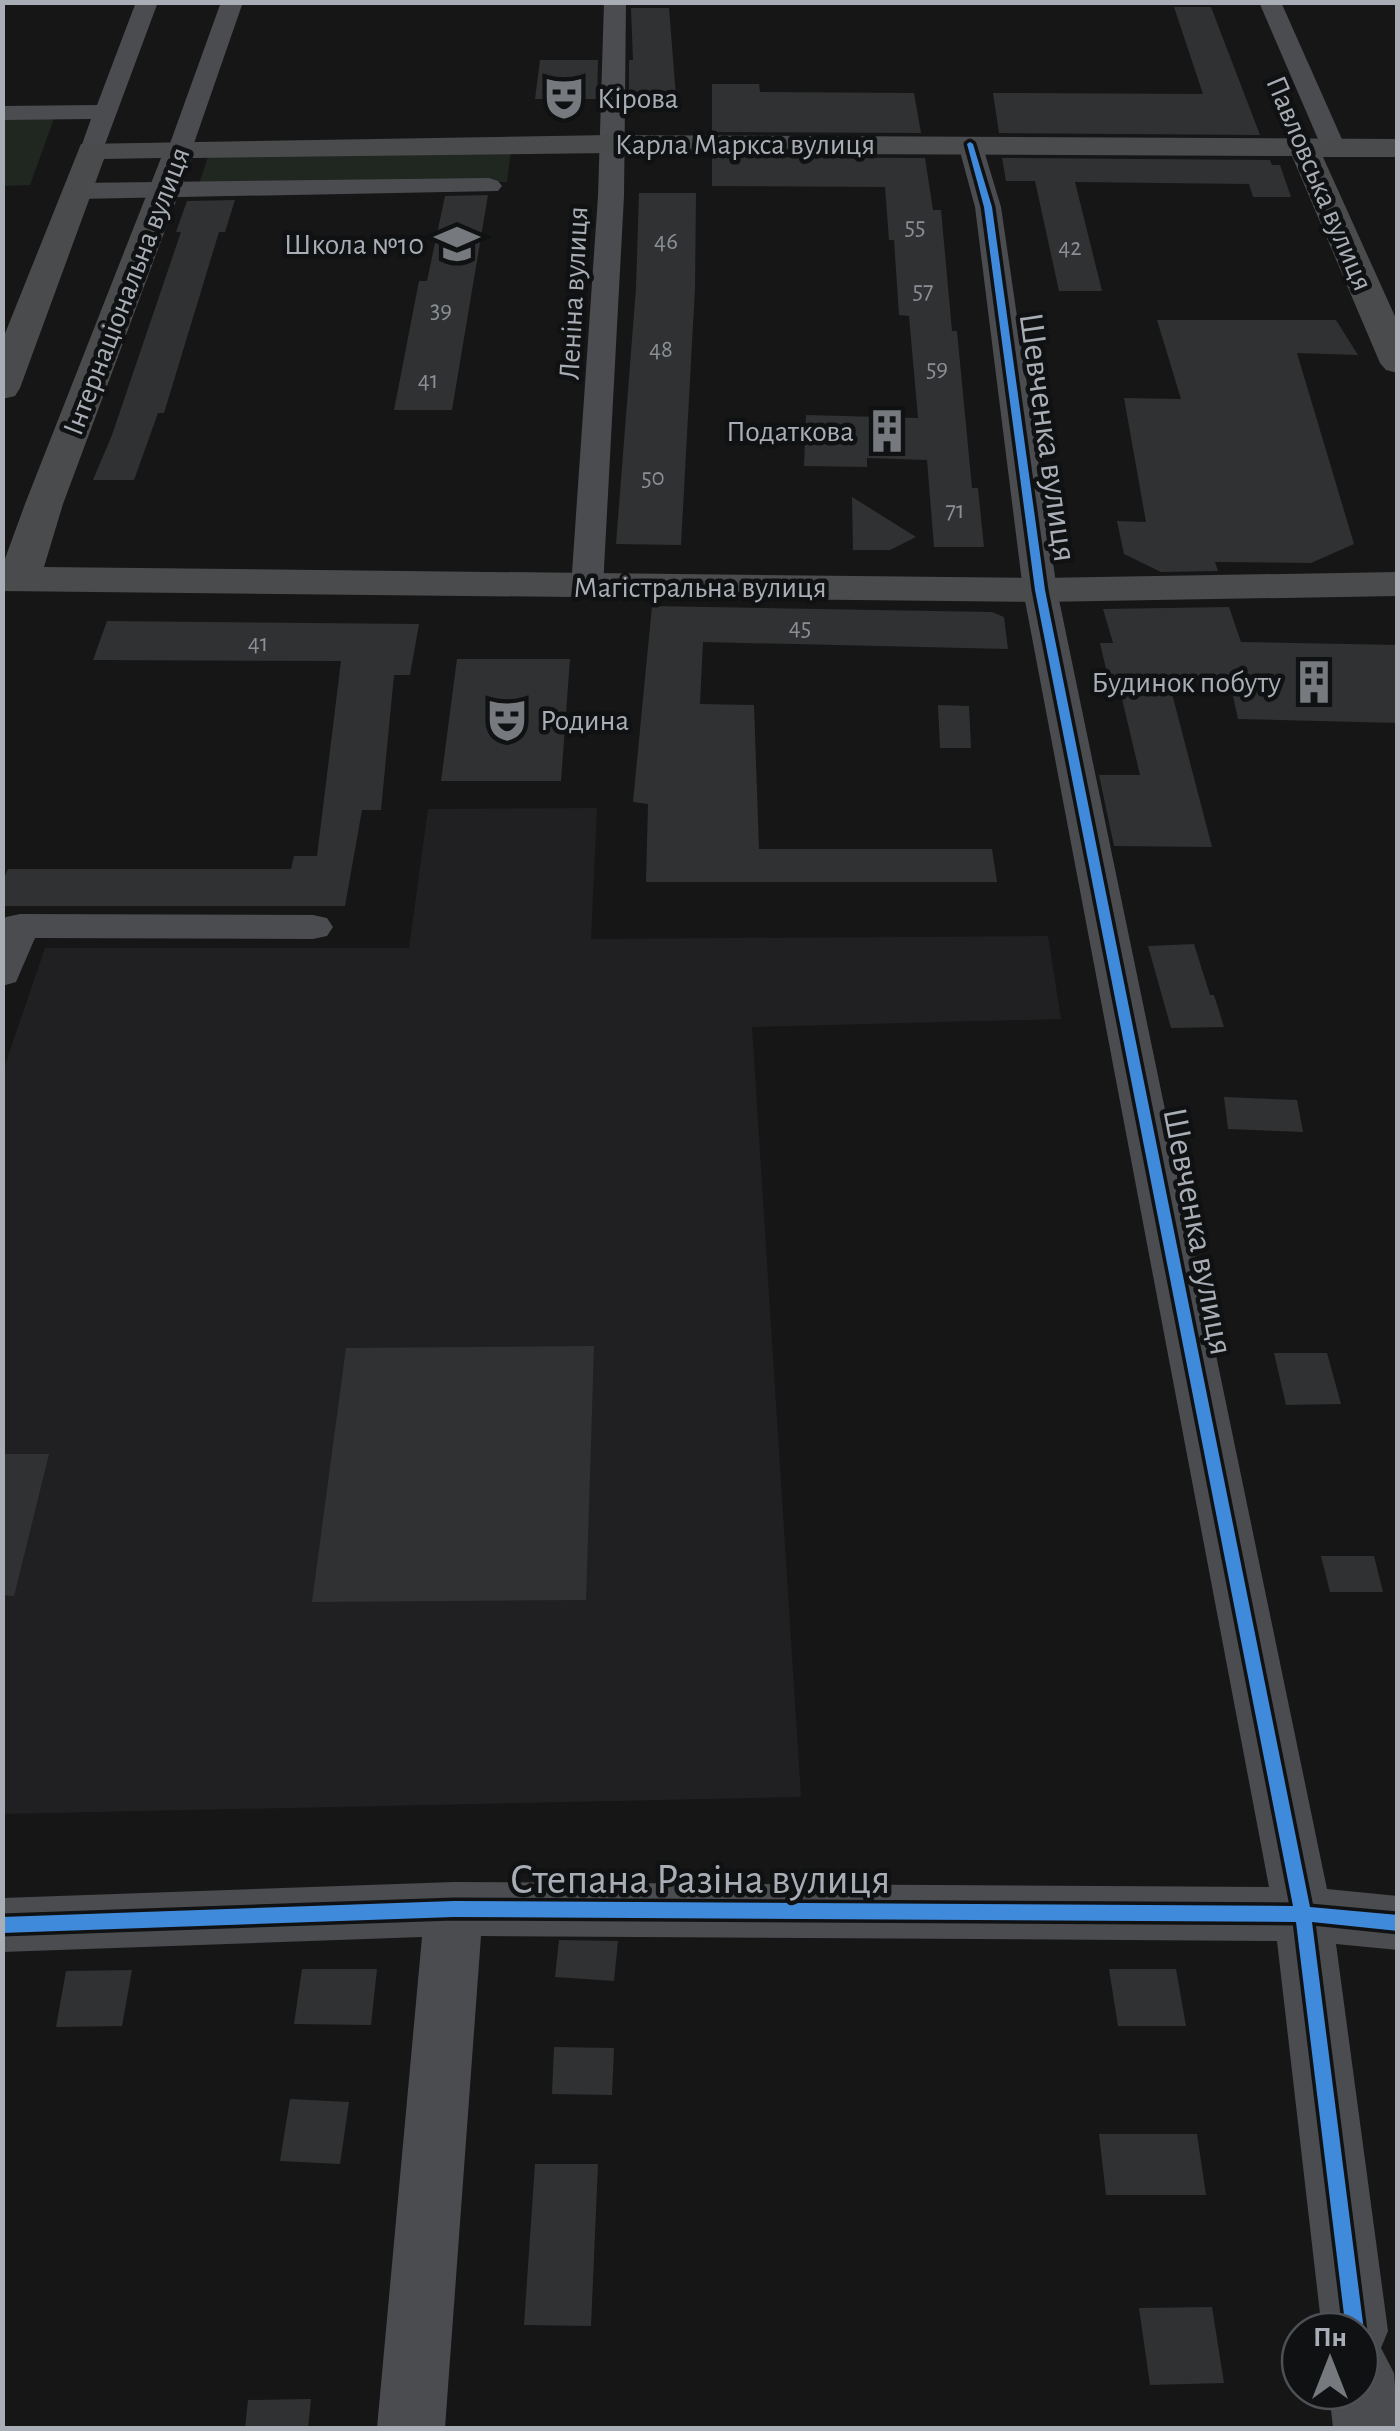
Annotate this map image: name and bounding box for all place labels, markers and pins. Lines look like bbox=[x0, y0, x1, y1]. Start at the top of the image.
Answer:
theatre icon: Кірова bbox=[540, 74, 588, 122]
place label: Кірова bbox=[597, 84, 679, 114]
school or university icon: Школа №10 bbox=[433, 220, 481, 268]
place label: Школа №10 bbox=[284, 230, 424, 260]
building icon: Податкова bbox=[863, 407, 911, 455]
place label: Податкова bbox=[726, 417, 854, 447]
building icon: Будинок побуту bbox=[1290, 658, 1338, 706]
place label: Будинок побуту bbox=[1091, 668, 1281, 698]
theatre icon: Родина bbox=[483, 696, 531, 744]
place label: Родина bbox=[540, 706, 629, 736]

